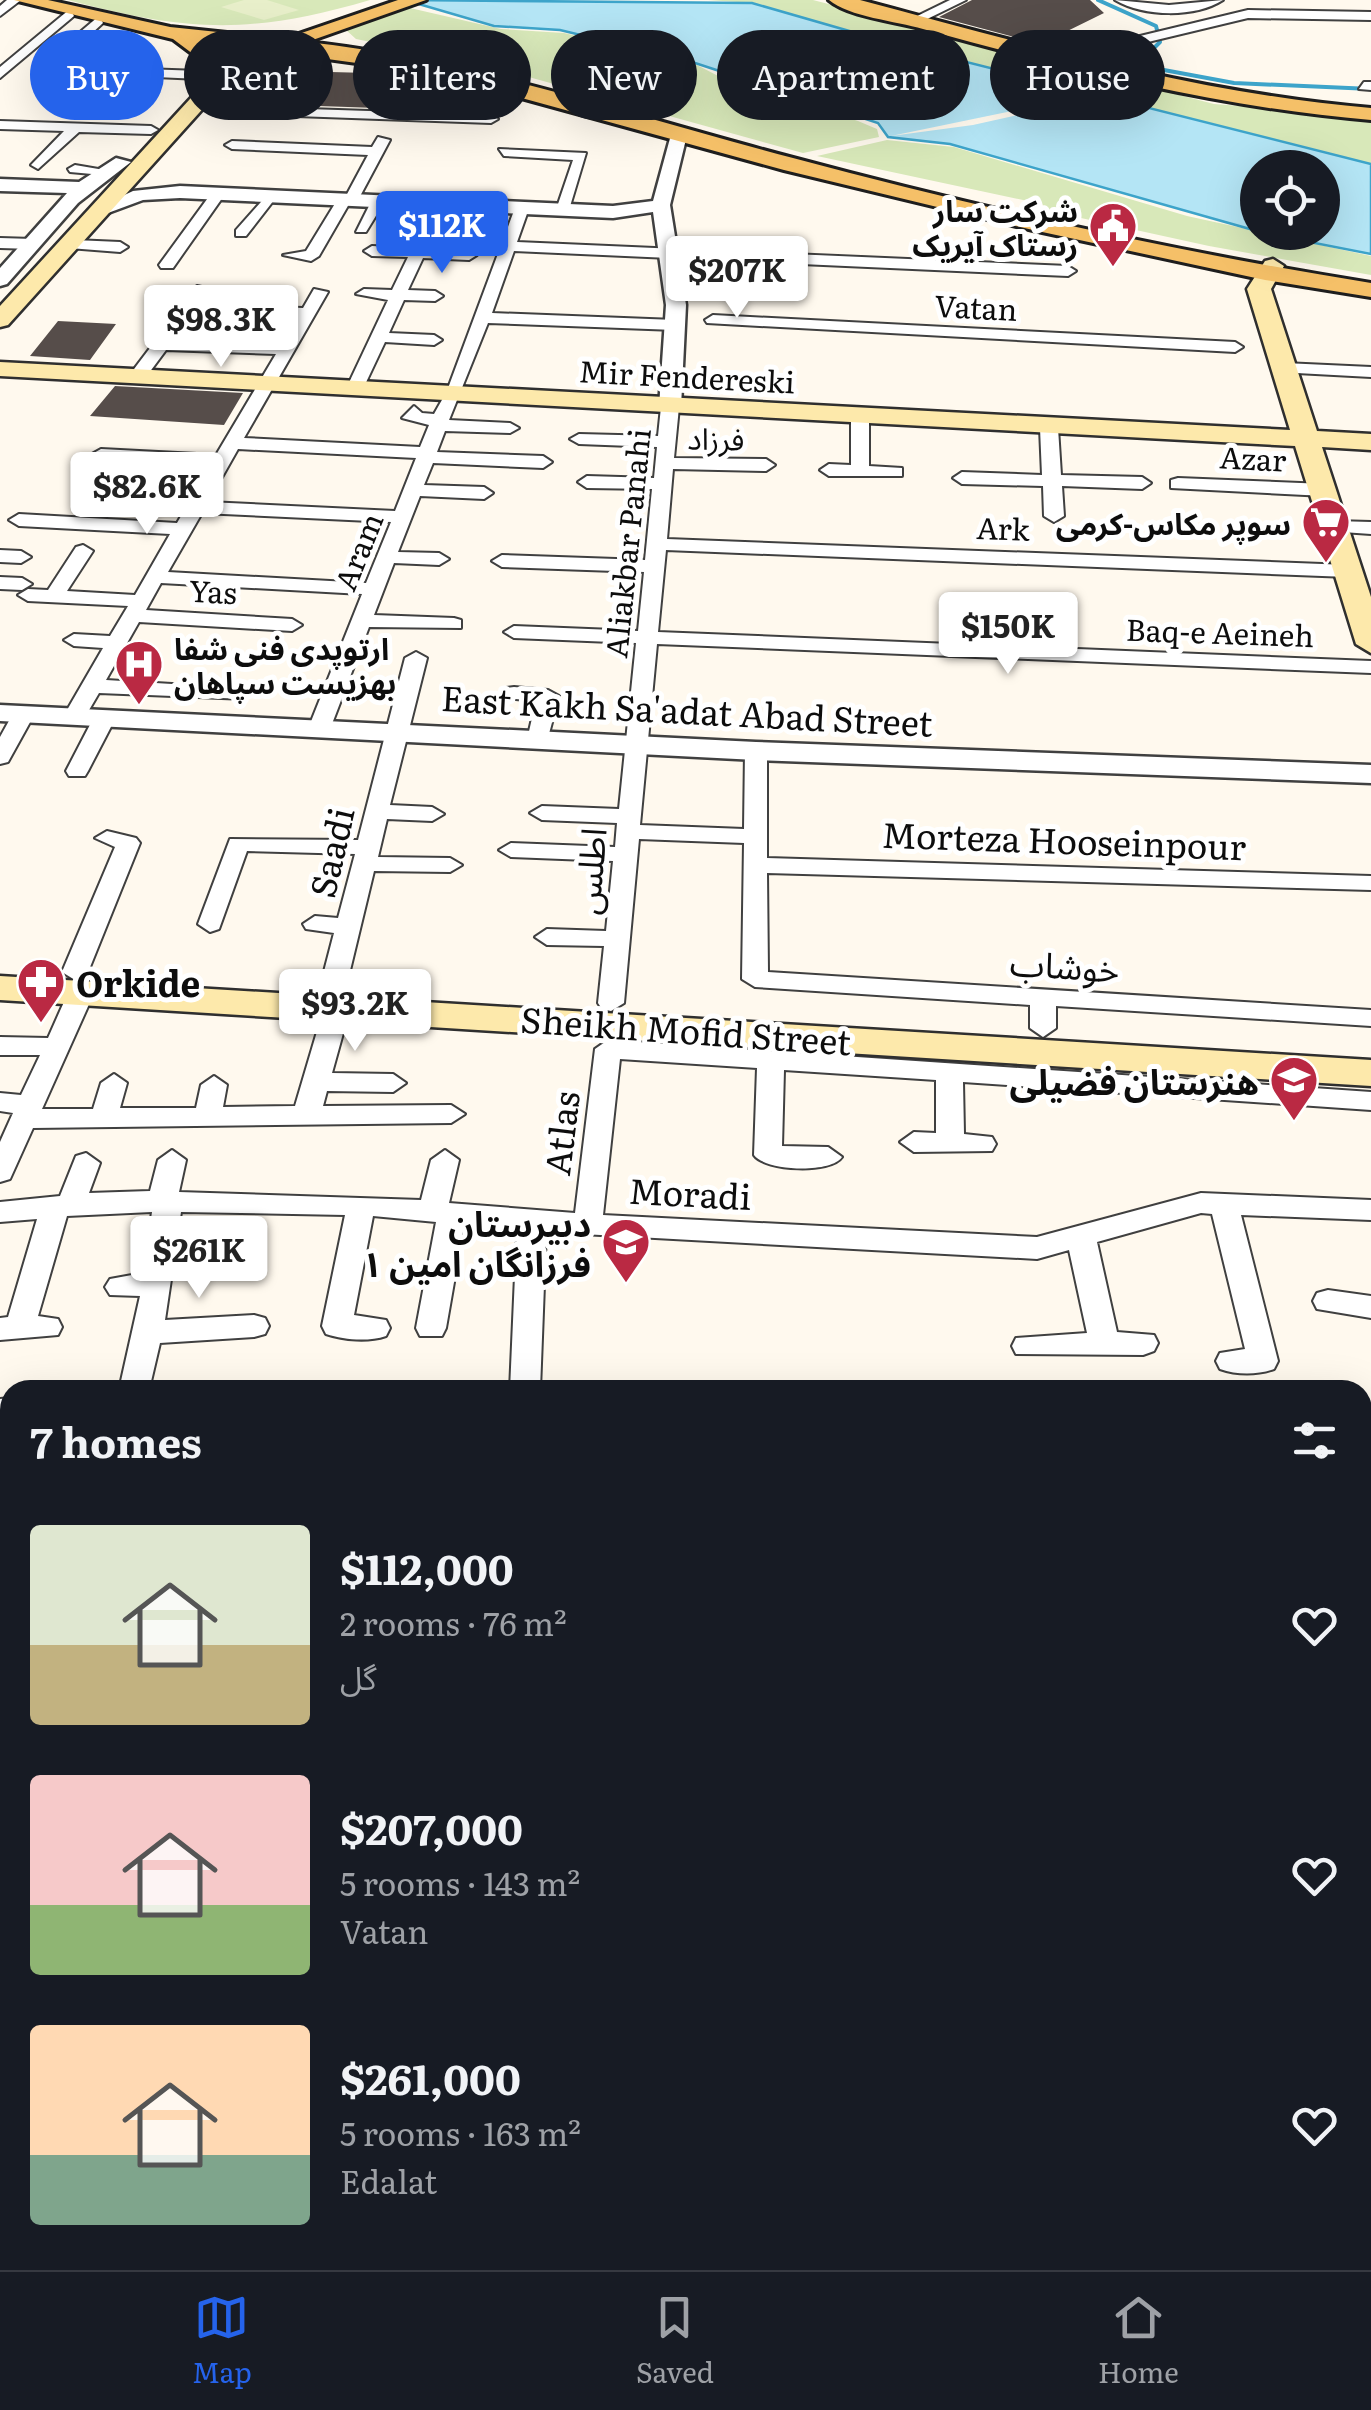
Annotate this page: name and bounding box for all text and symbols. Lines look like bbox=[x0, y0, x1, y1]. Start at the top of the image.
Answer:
chip: Buy bbox=[30, 30, 164, 120]
chip: Rent bbox=[184, 30, 333, 120]
chip: Filters bbox=[353, 30, 531, 120]
chip: New bbox=[551, 30, 697, 120]
chip: Apartment bbox=[717, 30, 970, 120]
chip: House bbox=[990, 30, 1165, 120]
map controls bbox=[1240, 150, 1340, 250]
button: locate bbox=[1240, 150, 1340, 250]
place label: شرکت سار رستاک آیریک bbox=[912, 187, 1078, 265]
pin: $112K bbox=[372, 191, 512, 276]
text: $112K bbox=[398, 199, 486, 247]
public building icon: شرکت سار رستاک آیریک bbox=[1087, 200, 1139, 268]
pin: $207K bbox=[667, 236, 807, 321]
text: $207K bbox=[688, 244, 786, 292]
street label: Vatan bbox=[933, 282, 1019, 330]
pin: $98.3K bbox=[140, 285, 302, 370]
text: $98.3K bbox=[166, 293, 276, 341]
street label: Mir Fendereski bbox=[578, 347, 796, 403]
street label: فرزاد bbox=[687, 415, 745, 459]
street label: Aliakbar Panahi bbox=[592, 426, 660, 660]
street label: Azar bbox=[1219, 433, 1287, 481]
pin: $82.6K bbox=[66, 452, 228, 537]
text: $82.6K bbox=[92, 460, 202, 508]
supermarket icon: سوپر مکاس-کرمی bbox=[1300, 496, 1352, 564]
place label: سوپر مکاس-کرمی bbox=[1056, 500, 1291, 545]
street label: Ark bbox=[976, 504, 1031, 550]
street label: Aram bbox=[322, 505, 392, 597]
street label: Yas bbox=[188, 567, 238, 613]
pin: $150K bbox=[938, 592, 1078, 677]
text: $150K bbox=[961, 600, 1055, 648]
street label: Baq-e Aeineh bbox=[1125, 606, 1315, 656]
place label: ارتوپدی فنی شفا بهزیست سپاهان bbox=[174, 625, 396, 704]
hospital icon: ارتوپدی فنی شفا بهزیست سپاهان bbox=[113, 638, 165, 706]
street label: East Kakh Sa'adat Abad Street bbox=[440, 670, 934, 748]
street label: Saadi bbox=[294, 802, 366, 902]
street label: Morteza Hooseinpour bbox=[881, 807, 1248, 871]
street label: اطلس bbox=[558, 825, 618, 917]
street label: خوشاب bbox=[1009, 934, 1121, 994]
pharmacy icon: Orkide bbox=[15, 956, 67, 1024]
place label: Orkide bbox=[76, 956, 200, 1008]
pin: $93.2K bbox=[274, 969, 436, 1054]
text: $93.2K bbox=[301, 977, 409, 1025]
street label: Sheikh Mofid Street bbox=[519, 992, 853, 1066]
place label: هنرستان فضیلی bbox=[1010, 1054, 1259, 1106]
school or university icon: هنرستان فضیلی bbox=[1268, 1054, 1320, 1122]
street label: Atlas bbox=[529, 1088, 591, 1178]
street label: Moradi bbox=[627, 1163, 753, 1221]
place label: دبیرستان فرزانگان امین ۱ bbox=[362, 1196, 591, 1288]
pin: $261K bbox=[129, 1216, 269, 1301]
school or university icon: دبیرستان فرزانگان امین ۱ bbox=[600, 1216, 652, 1284]
text: $261K bbox=[152, 1224, 246, 1272]
text: 7 homes bbox=[30, 1409, 202, 1471]
icon: filters bbox=[1287, 1413, 1342, 1468]
text: $112,000 bbox=[340, 1536, 514, 1598]
icon: home bbox=[110, 1565, 230, 1685]
text: 2 rooms · 76 m² bbox=[340, 1598, 567, 1646]
icon: heart bbox=[1287, 1598, 1342, 1653]
text: گل bbox=[340, 1652, 377, 1700]
text: $207,000 bbox=[340, 1796, 523, 1858]
icon: home bbox=[110, 1815, 230, 1935]
icon: heart bbox=[1287, 1848, 1342, 1903]
text: 5 rooms · 143 m² bbox=[340, 1858, 580, 1906]
text: Vatan bbox=[340, 1906, 428, 1954]
text: $261,000 bbox=[340, 2046, 521, 2108]
icon: home bbox=[110, 2065, 230, 2185]
icon: heart bbox=[1287, 2098, 1342, 2153]
text: 5 rooms · 163 m² bbox=[340, 2108, 581, 2156]
text: Edalat bbox=[340, 2156, 437, 2204]
tab: Map bbox=[192, 2290, 252, 2392]
tab: Saved bbox=[636, 2290, 714, 2392]
tab: Home bbox=[1098, 2290, 1179, 2392]

